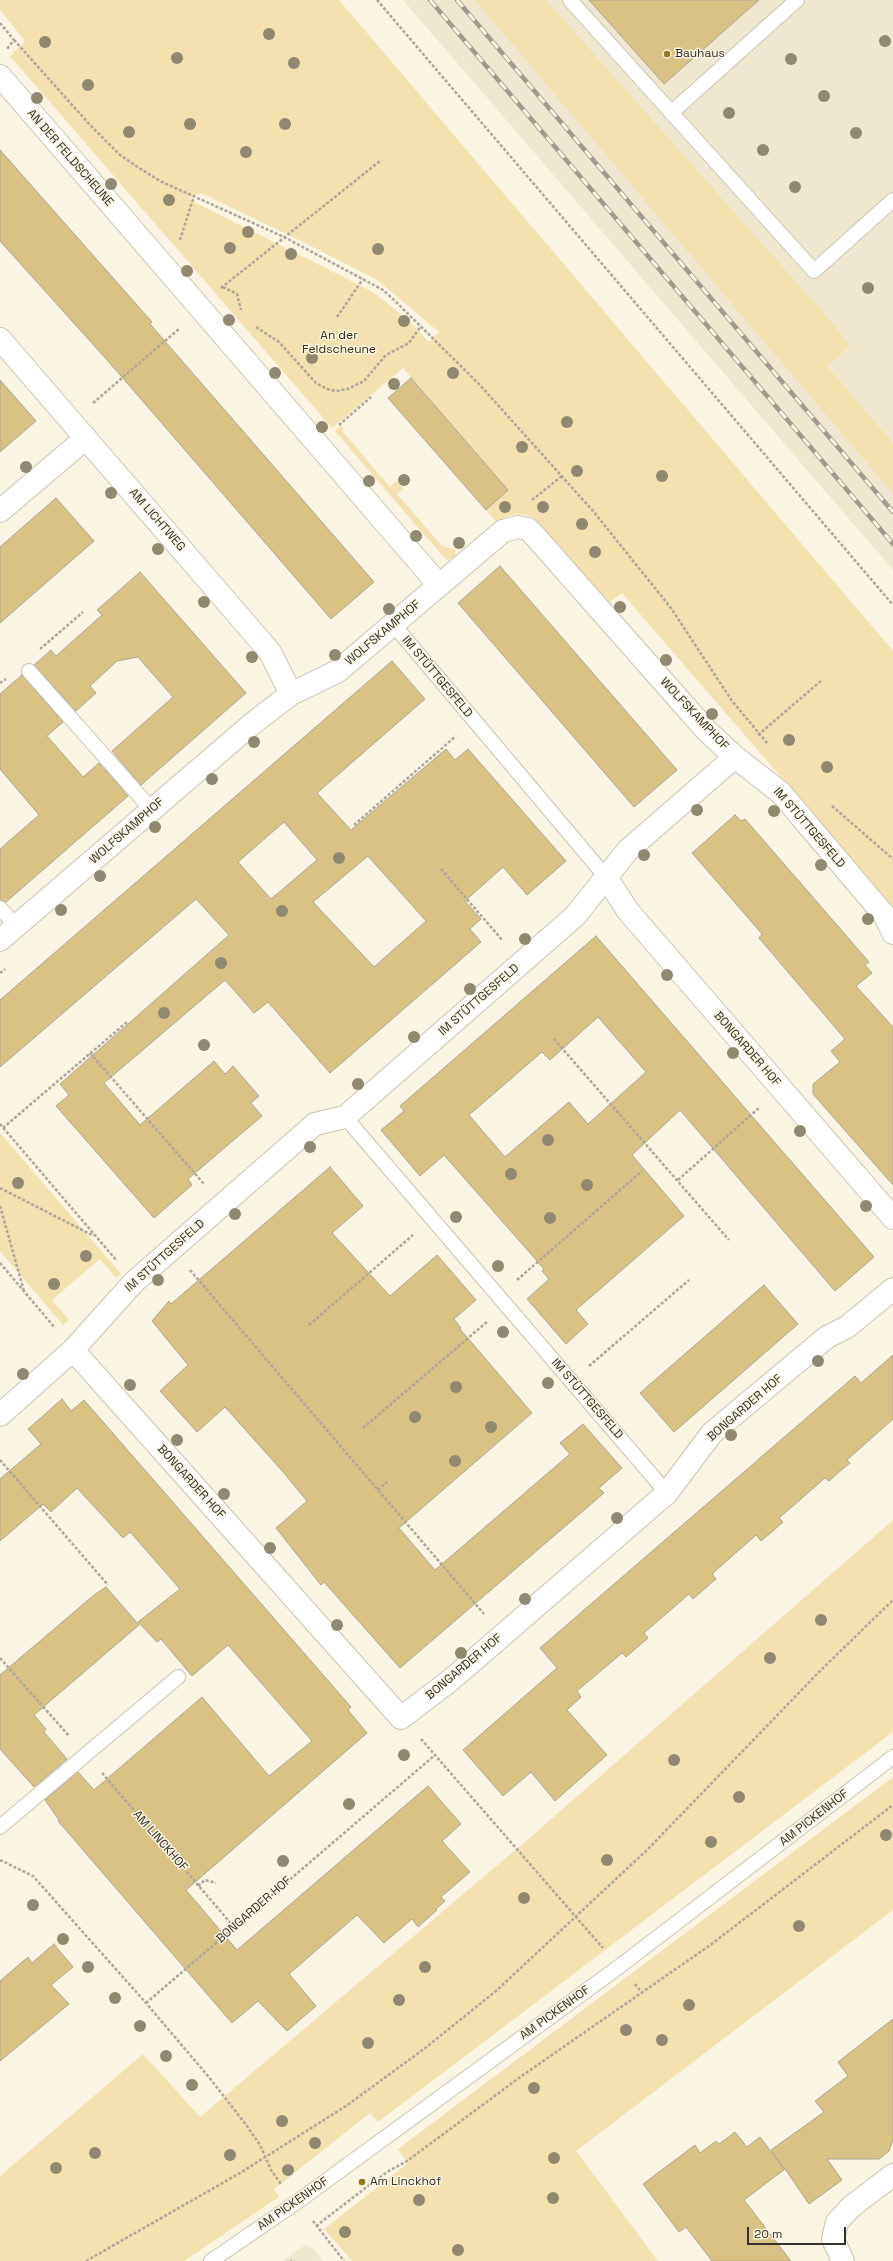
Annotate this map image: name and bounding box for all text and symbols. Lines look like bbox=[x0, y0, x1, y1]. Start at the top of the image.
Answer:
place label: Bauhaus bbox=[675, 47, 725, 61]
marker: Bauhaus bbox=[662, 49, 672, 59]
street label: AN DER FELDSCHEUNE bbox=[24, 106, 116, 210]
park label: An der Feldscheune bbox=[302, 329, 376, 357]
street label: AM LICHTWEG bbox=[126, 486, 188, 554]
street label: WOLFSKAMPHOF bbox=[342, 597, 424, 669]
street label: IM STÜTTGESFELD bbox=[399, 633, 475, 721]
street label: WOLFSKAMPHOF bbox=[657, 675, 731, 753]
street label: IM STÜTTGESFELD bbox=[770, 785, 848, 871]
street label: WOLFSKAMPHOF bbox=[87, 795, 167, 867]
street label: IM STÜTTGESFELD bbox=[436, 961, 522, 1039]
street label: BONGARDER HOF bbox=[710, 1009, 784, 1089]
street label: IM STÜTTGESFELD bbox=[122, 1217, 208, 1295]
street label: IM STÜTTGESFELD bbox=[548, 1356, 626, 1442]
street label: BONGARDER HOF bbox=[705, 1371, 785, 1445]
street label: BONGARDER HOF bbox=[154, 1442, 228, 1522]
street label: BONGARDER HOF bbox=[423, 1631, 505, 1703]
street label: AM PICKENHOF bbox=[777, 1787, 851, 1849]
street label: AM LINCKHOF bbox=[130, 1808, 190, 1874]
street label: BONGARDER HOF bbox=[214, 1873, 294, 1947]
street label: AM PICKENHOF bbox=[517, 1983, 593, 2043]
street label: AM PICKENHOF bbox=[255, 2174, 331, 2234]
place label: Am Linckhof bbox=[370, 2175, 441, 2189]
marker: Am Linckhof bbox=[357, 2177, 367, 2187]
scale bar bbox=[749, 2219, 848, 2245]
text: 20 m bbox=[754, 2226, 782, 2242]

